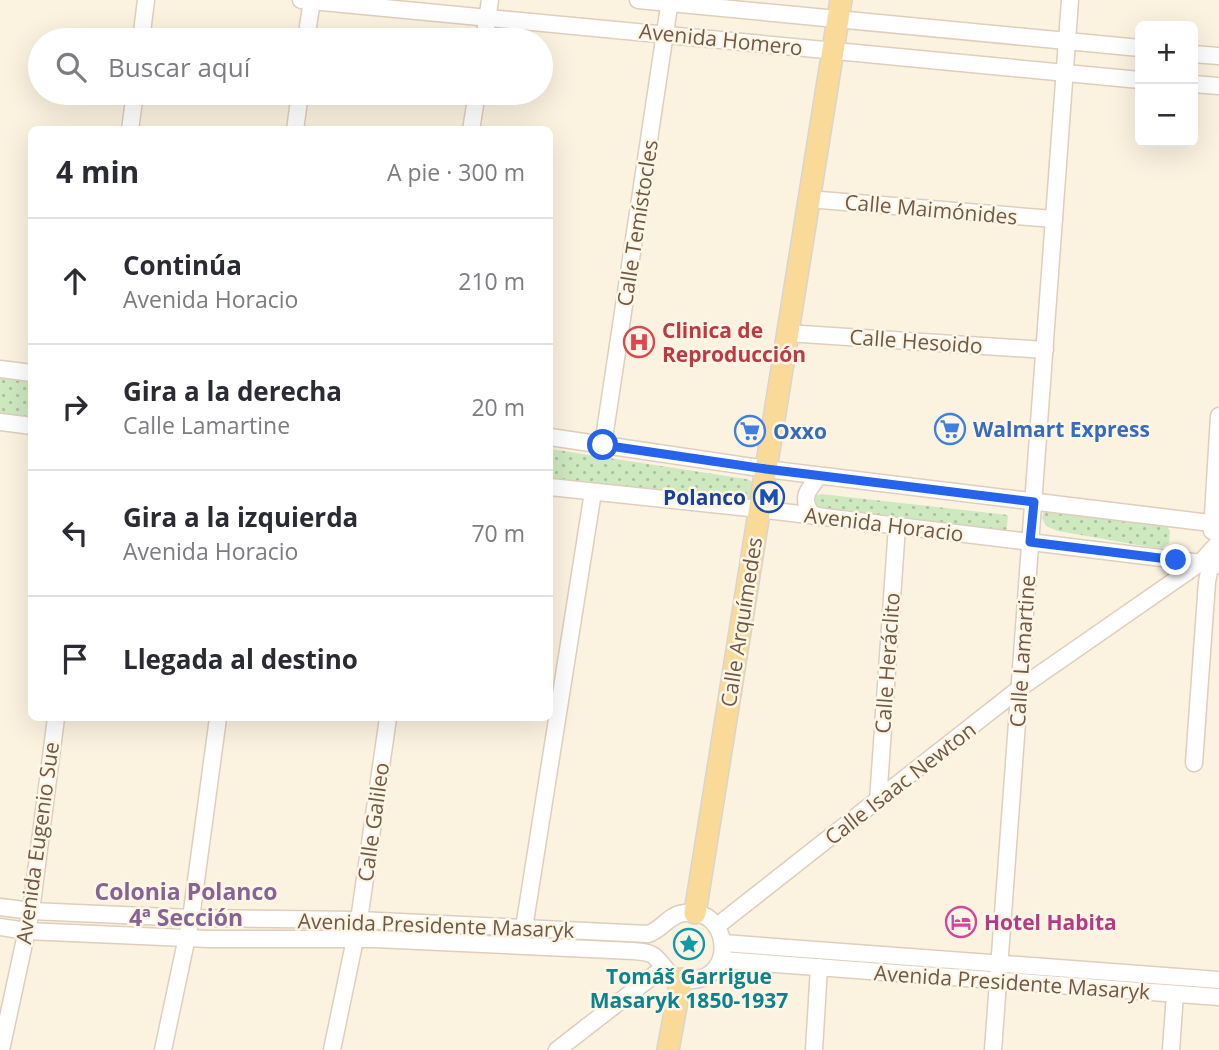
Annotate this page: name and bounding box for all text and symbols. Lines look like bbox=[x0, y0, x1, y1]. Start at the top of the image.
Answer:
street label: Avenida Homero bbox=[638, 16, 804, 62]
map controls bbox=[1135, 21, 1198, 147]
button: + bbox=[1135, 21, 1198, 84]
search box bbox=[28, 28, 553, 105]
icon: search bbox=[52, 48, 90, 86]
text: Buscar aquí bbox=[108, 49, 250, 85]
button: − bbox=[1135, 84, 1198, 147]
street label: Calle Temístocles bbox=[610, 138, 664, 308]
text: 4 min bbox=[56, 151, 139, 192]
text: A pie · 300 m bbox=[387, 156, 525, 188]
street label: Calle Maimónides bbox=[843, 187, 1019, 231]
text: Continúa bbox=[123, 247, 242, 283]
icon: ahead bbox=[56, 262, 94, 300]
text: 210 m bbox=[458, 265, 525, 297]
text: Avenida Horacio bbox=[123, 283, 298, 315]
place label: Clinica de Reproducción bbox=[662, 316, 806, 368]
street label: Calle Hesoido bbox=[848, 322, 984, 360]
hospital icon: Clinica de Reproducción bbox=[622, 325, 656, 359]
text: Gira a la derecha bbox=[123, 373, 342, 409]
icon: right bbox=[56, 388, 94, 426]
text: 20 m bbox=[471, 391, 525, 423]
text: Calle Lamartine bbox=[123, 409, 290, 441]
supermarket icon: Walmart Express bbox=[933, 412, 967, 446]
supermarket icon: Oxxo bbox=[733, 414, 767, 448]
place label: Walmart Express bbox=[973, 415, 1150, 443]
place label: Oxxo bbox=[773, 417, 827, 445]
route start bbox=[587, 429, 618, 460]
metro station icon: Polanco bbox=[752, 480, 786, 514]
place label: Polanco bbox=[663, 483, 746, 511]
text: Gira a la izquierda bbox=[123, 499, 358, 535]
street label: Avenida Horacio bbox=[803, 500, 965, 548]
icon: left bbox=[56, 514, 94, 552]
text: 70 m bbox=[471, 517, 525, 549]
text: Avenida Horacio bbox=[123, 535, 298, 567]
street label: Calle Arquímedes bbox=[714, 535, 768, 709]
route end bbox=[1160, 544, 1191, 575]
street label: Calle Lamartine bbox=[1003, 574, 1041, 728]
street label: Calle Heráclito bbox=[868, 592, 906, 734]
icon: arrive bbox=[56, 640, 94, 678]
text: Llegada al destino bbox=[123, 641, 358, 677]
street label: Calle Isaac Newton bbox=[819, 715, 981, 851]
street label: Avenida Eugenio Sue bbox=[9, 740, 65, 946]
street label: Calle Galileo bbox=[351, 761, 395, 883]
district label: Colonia Polanco 4ª Sección bbox=[95, 875, 277, 933]
hotel icon: Hotel Habita bbox=[944, 905, 978, 939]
street label: Avenida Presidente Masaryk bbox=[297, 906, 575, 944]
place label: Hotel Habita bbox=[984, 908, 1117, 936]
place icon: Tomáš Garrigue Masaryk 1850-1937 bbox=[672, 927, 706, 961]
street label: Avenida Presidente Masaryk bbox=[873, 958, 1151, 1006]
place label: Tomáš Garrigue Masaryk 1850-1937 bbox=[590, 962, 788, 1014]

